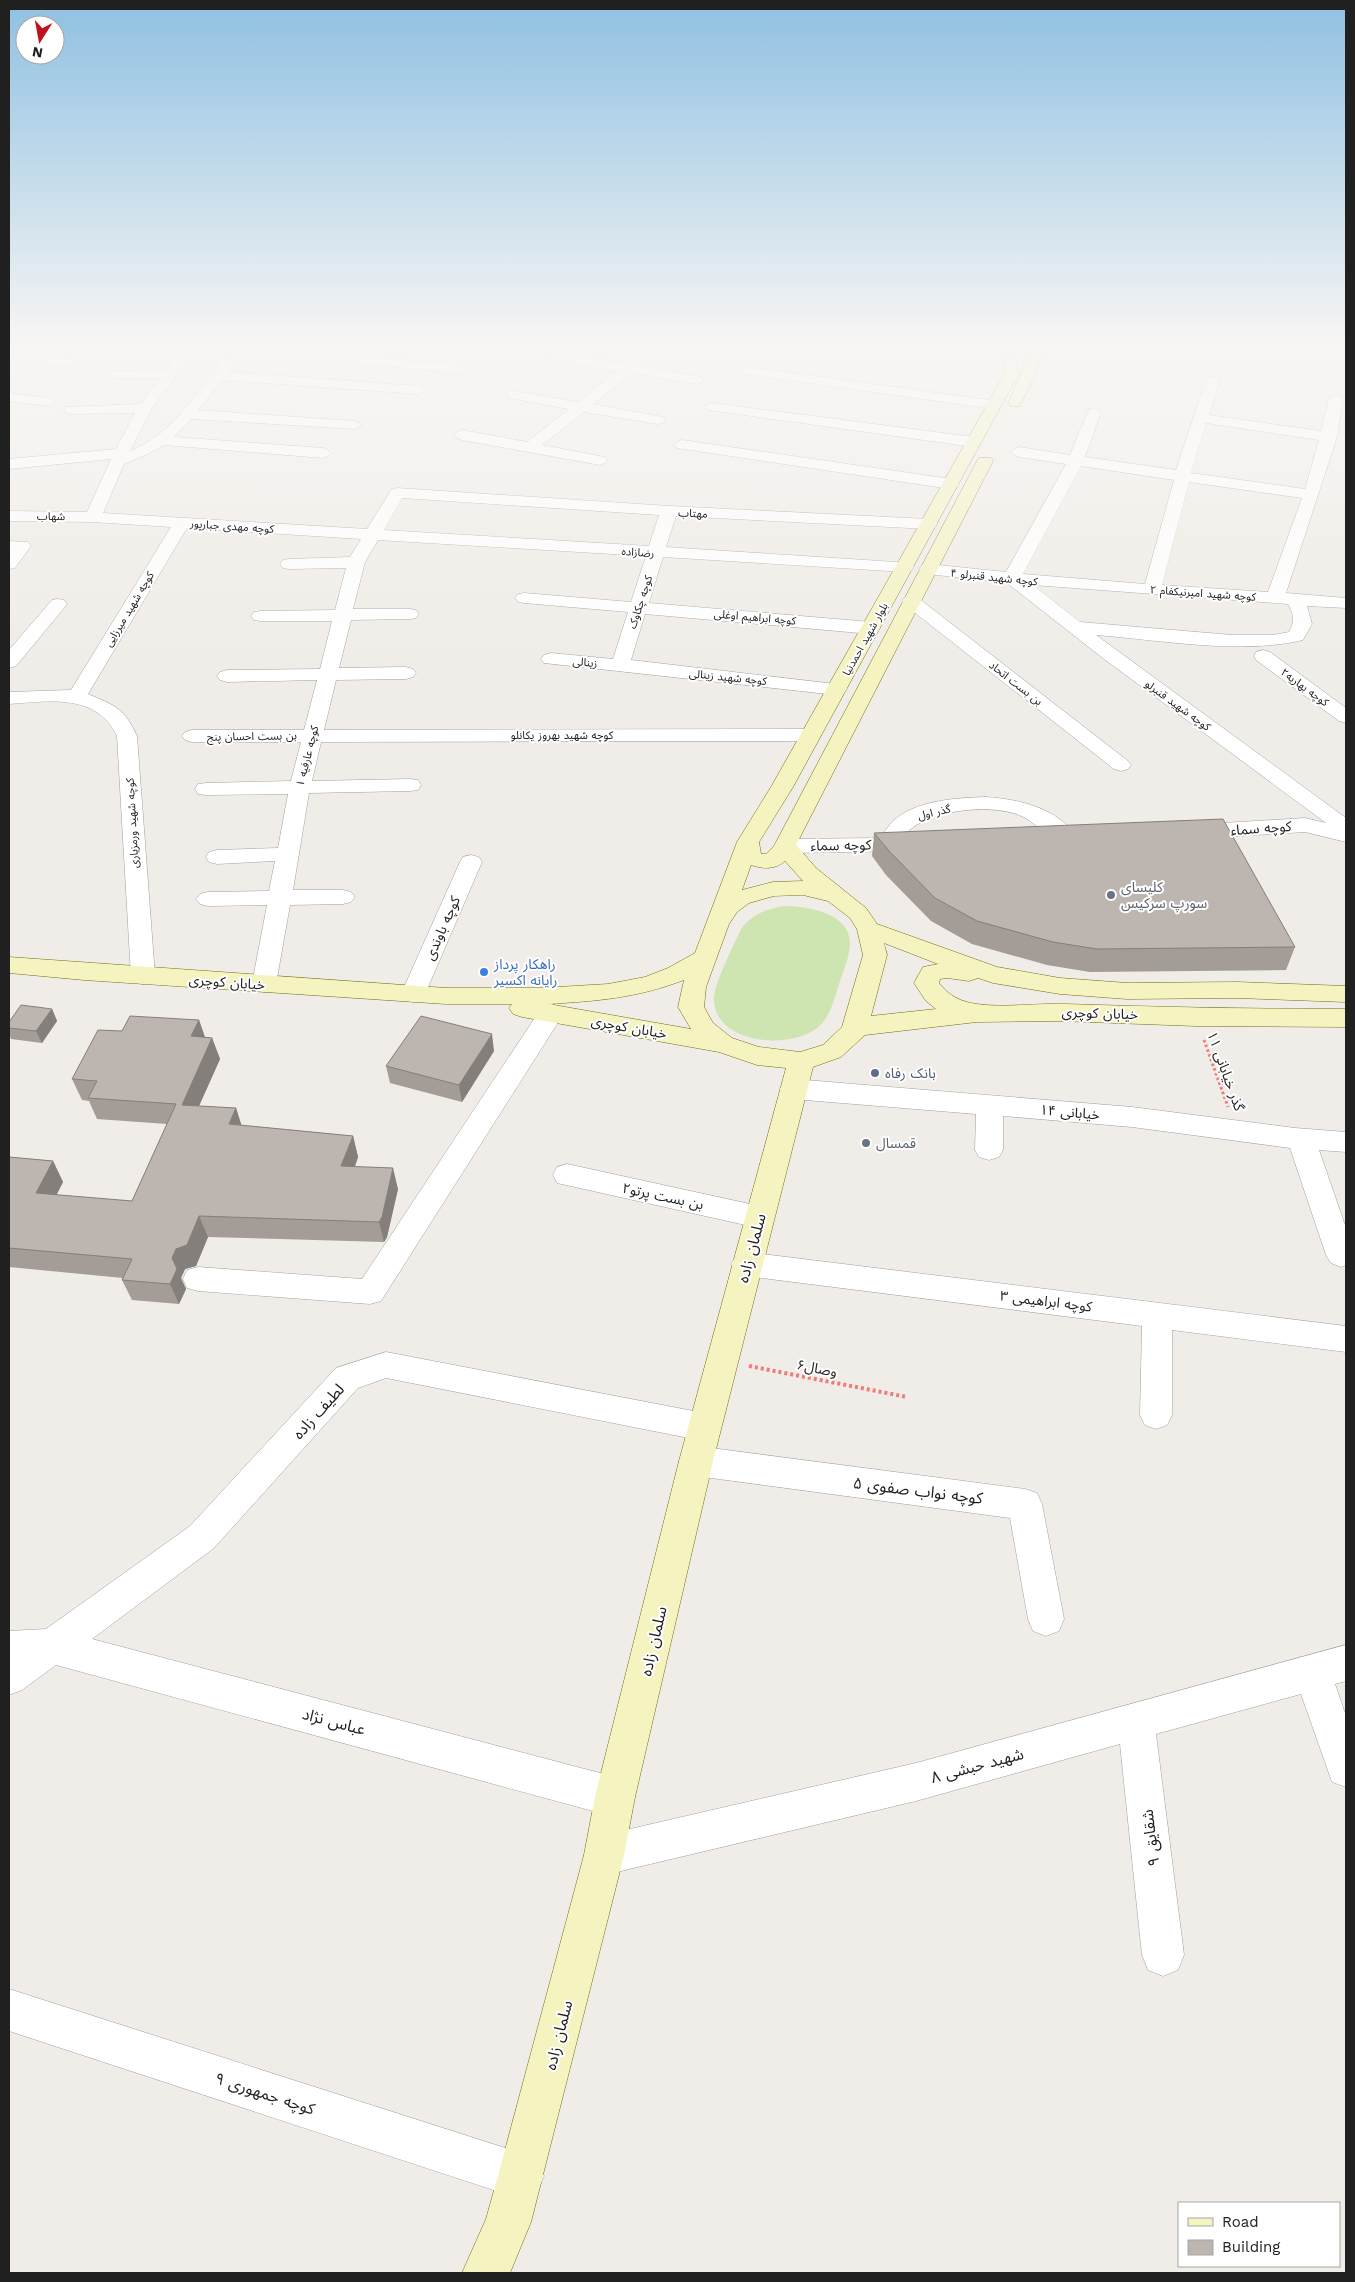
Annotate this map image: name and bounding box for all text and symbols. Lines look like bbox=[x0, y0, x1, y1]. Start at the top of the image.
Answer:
north arrow bbox=[15, 15, 65, 65]
text: N bbox=[31, 44, 44, 62]
street label: مهتاب bbox=[678, 506, 708, 521]
street label: شهاب bbox=[37, 510, 66, 524]
street label: کوچه مهدی جبارپور bbox=[188, 517, 275, 537]
street label: رضازاده bbox=[621, 545, 655, 560]
street label: کوچه شهید قنبرلو ۴ bbox=[949, 566, 1039, 590]
street label: کوچه شهید میرزایی bbox=[102, 569, 158, 650]
street label: کوچه چکاوک bbox=[626, 573, 656, 631]
street label: کوچه شهید امیرنیکفام ۲ bbox=[1149, 583, 1257, 605]
street label: بلوار شهید احمدنیا bbox=[840, 600, 891, 678]
street label: کوچه ابراهیم اوغلی bbox=[713, 607, 797, 630]
street label: زینالی bbox=[572, 655, 598, 670]
street label: بن بست اتحاد bbox=[986, 659, 1045, 708]
street label: کوچه بهاریه۲ bbox=[1278, 666, 1331, 710]
street label: کوچه شهید زینالی bbox=[688, 667, 768, 689]
street label: کوچه شهید قنبرلو bbox=[1142, 677, 1213, 735]
street label: کوچه عارفیه ۱ bbox=[294, 724, 322, 788]
street label: بن بست احسان پنج bbox=[207, 729, 297, 745]
street label: کوچه شهید بهروز یکانلو bbox=[511, 729, 614, 743]
street label: کوچه شهید ورمزیاری bbox=[124, 777, 142, 868]
street label: گذر اول bbox=[916, 802, 952, 823]
street label: کوچه سماء bbox=[1230, 818, 1292, 840]
street label: کوچه سماء bbox=[810, 836, 872, 856]
place label: کلیسای سورپ سرکیس bbox=[1121, 879, 1207, 913]
marker: کلیسای سورپ سرکیس bbox=[1105, 889, 1117, 901]
street label: کوچه باوندی bbox=[421, 893, 465, 963]
place label: راهکار پرداز رایانه اکسیر bbox=[493, 956, 558, 989]
marker: راهکار پرداز رایانه اکسیر bbox=[478, 966, 490, 978]
street label: خیابان کوچری bbox=[188, 971, 266, 995]
street label: خیابان کوچری bbox=[1061, 1004, 1139, 1024]
street label: خیابان کوچری bbox=[590, 1012, 668, 1044]
street label: گذر خیابانی ۱۱ bbox=[1203, 1029, 1248, 1113]
place label: بانک رفاه bbox=[885, 1065, 936, 1082]
marker: بانک رفاه bbox=[869, 1067, 881, 1079]
street label: خیابانی ۱۴ bbox=[1039, 1101, 1101, 1124]
place label: قمسال bbox=[876, 1135, 916, 1152]
marker: قمسال bbox=[860, 1137, 872, 1149]
street label: بن بست پرتو۲ bbox=[620, 1180, 705, 1215]
street label: سلمان زاده bbox=[733, 1211, 770, 1285]
street label: کوچه ابراهیمی ۳ bbox=[999, 1287, 1093, 1317]
street label: وصال۶ bbox=[795, 1356, 839, 1381]
street label: لطیف زاده bbox=[289, 1380, 348, 1443]
street label: کوچه نواب صفوی ۵ bbox=[852, 1473, 984, 1509]
street label: سلمان زاده bbox=[636, 1604, 671, 1678]
street label: عباس نژاد bbox=[300, 1704, 368, 1739]
street label: شهید حبشی ۸ bbox=[929, 1744, 1026, 1787]
street label: شقایق ۹ bbox=[1138, 1808, 1164, 1868]
street label: سلمان زاده bbox=[541, 1998, 576, 2072]
street label: کوچه جمهوری ۹ bbox=[212, 2068, 318, 2120]
legend bbox=[1178, 2202, 1340, 2267]
text: Road bbox=[1222, 2213, 1259, 2231]
text: Building bbox=[1222, 2238, 1280, 2256]

